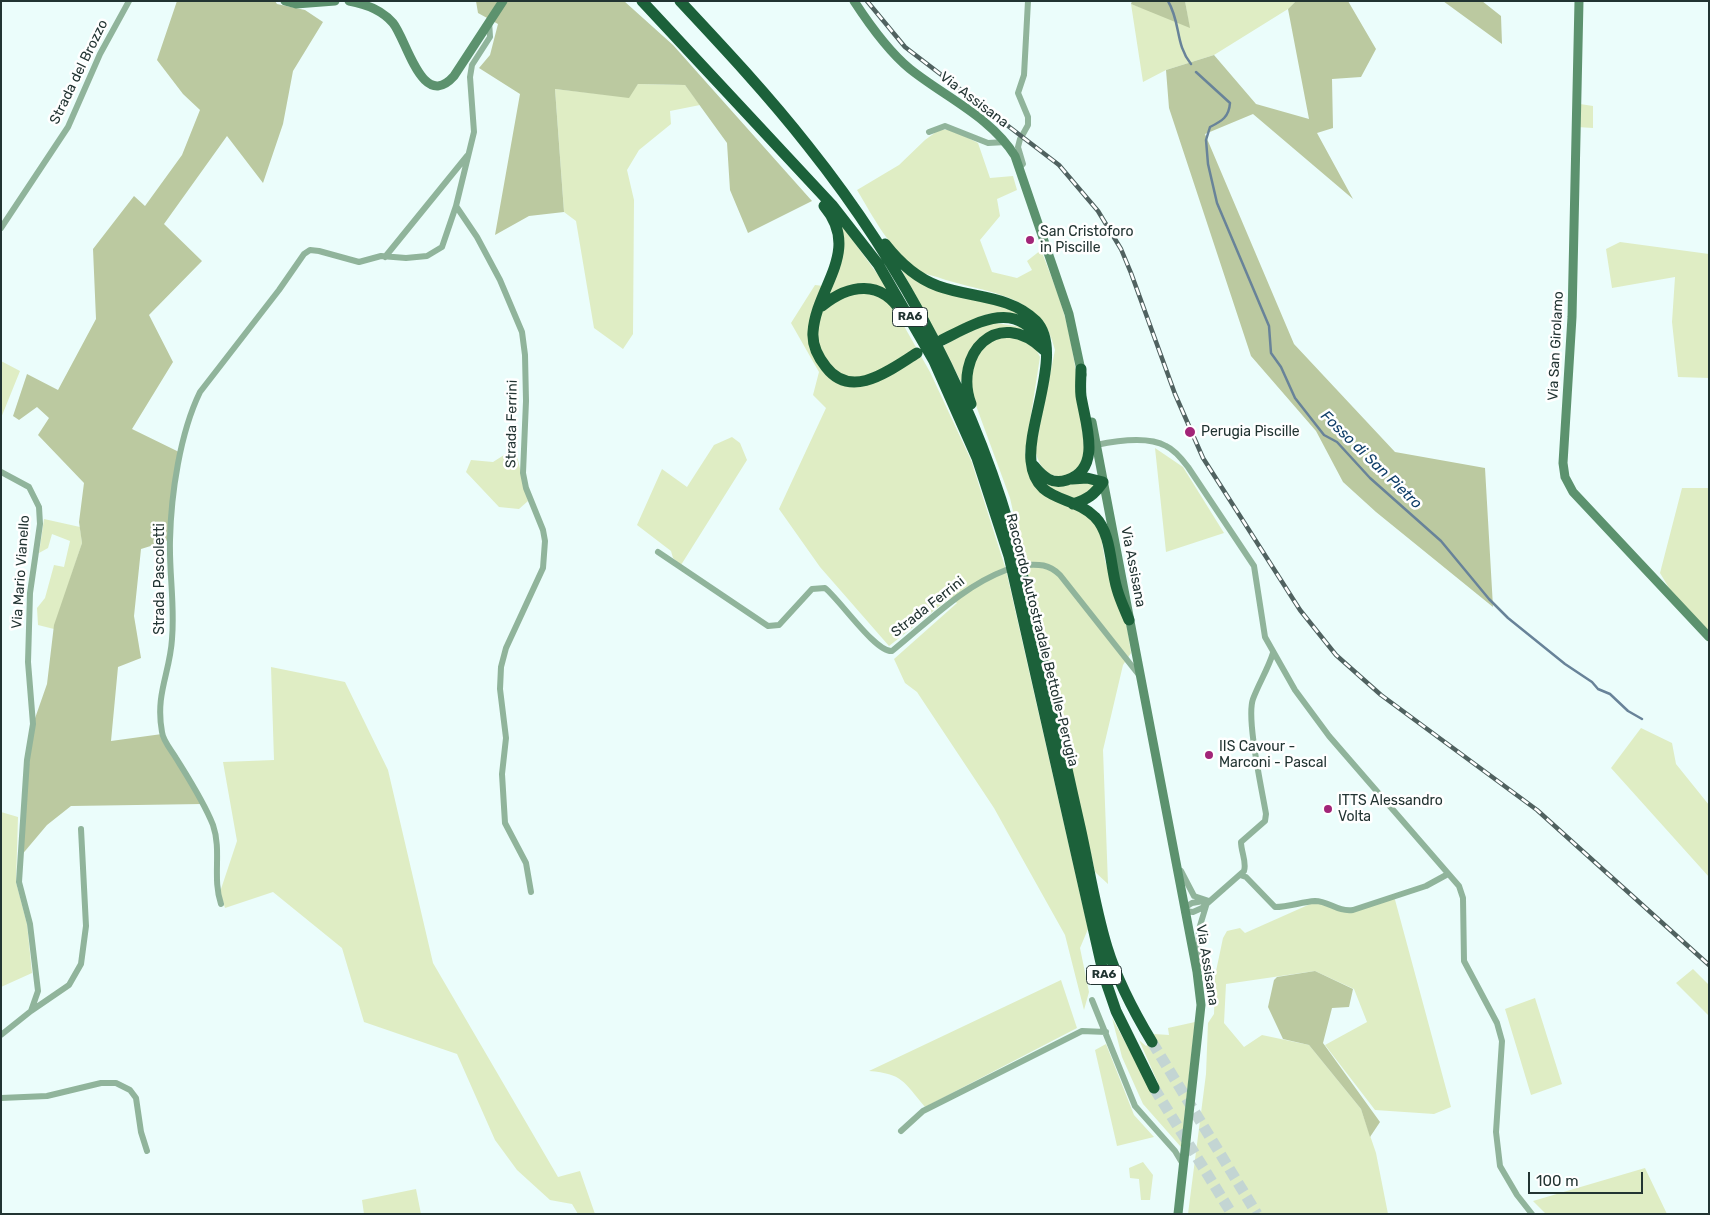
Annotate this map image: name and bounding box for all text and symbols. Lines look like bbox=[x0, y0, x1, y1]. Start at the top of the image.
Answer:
street label: Strada del Brozzo bbox=[46, 17, 112, 127]
street label: Via Assisana bbox=[936, 69, 1012, 131]
place label: San Cristoforo in Piscille bbox=[1040, 224, 1133, 256]
marker: San Cristoforo in Piscille bbox=[1024, 234, 1036, 246]
street label: Via San Girolamo bbox=[1545, 291, 1567, 401]
road number: RA6 bbox=[892, 308, 928, 326]
street label: Strada Ferrini bbox=[503, 380, 521, 468]
water label: Fosso di San Pietro bbox=[1317, 407, 1425, 513]
place label: Perugia Piscille bbox=[1201, 424, 1300, 440]
marker: Perugia Piscille bbox=[1183, 425, 1197, 439]
street label: Raccordo Autostradale Bettolle-Perugia bbox=[1002, 512, 1082, 768]
street label: Via Mario Vianello bbox=[9, 515, 33, 629]
street label: Strada Pascoletti bbox=[152, 523, 168, 635]
street label: Via Assisana bbox=[1117, 525, 1149, 609]
street label: Strada Ferrini bbox=[888, 573, 968, 641]
place label: IIS Cavour - Marconi - Pascal bbox=[1219, 739, 1327, 772]
marker: IIS Cavour - Marconi - Pascal bbox=[1203, 749, 1215, 761]
place label: ITTS Alessandro Volta bbox=[1338, 793, 1443, 826]
marker: ITTS Alessandro Volta bbox=[1322, 803, 1334, 815]
street label: Via Assisana bbox=[1192, 923, 1222, 1007]
road number: RA6 bbox=[1086, 966, 1122, 984]
scale bar bbox=[1530, 1162, 1645, 1194]
text: 100 m bbox=[1536, 1172, 1578, 1190]

